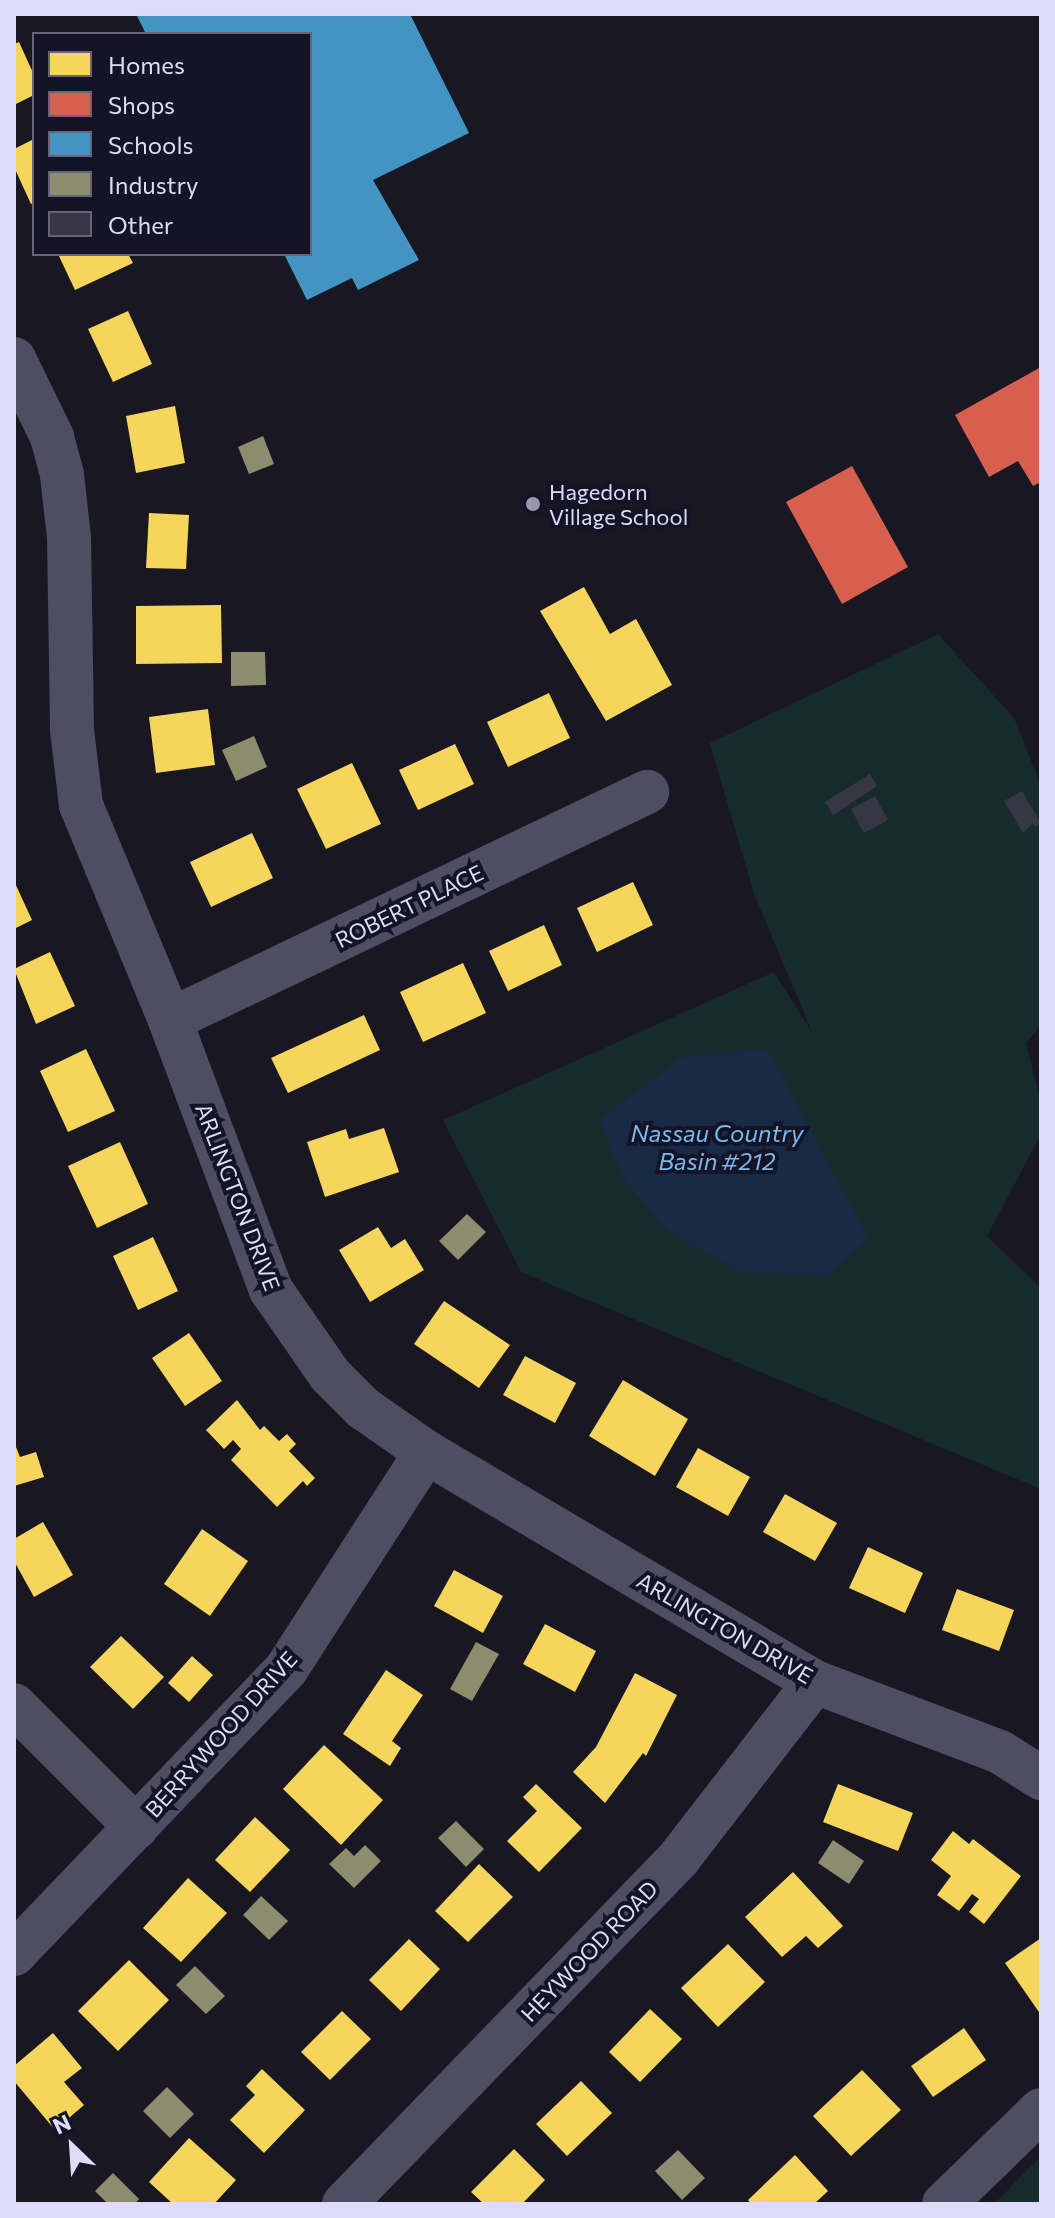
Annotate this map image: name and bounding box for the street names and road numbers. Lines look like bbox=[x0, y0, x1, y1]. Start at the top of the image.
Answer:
street label: ROBERT PLACE bbox=[331, 859, 487, 953]
street label: ARLINGTON DRIVE bbox=[190, 1100, 286, 1294]
street label: ARLINGTON DRIVE bbox=[632, 1567, 818, 1689]
street label: BERRYWOOD DRIVE bbox=[140, 1646, 302, 1822]
street label: HEYWOOD ROAD bbox=[515, 1875, 663, 2027]

